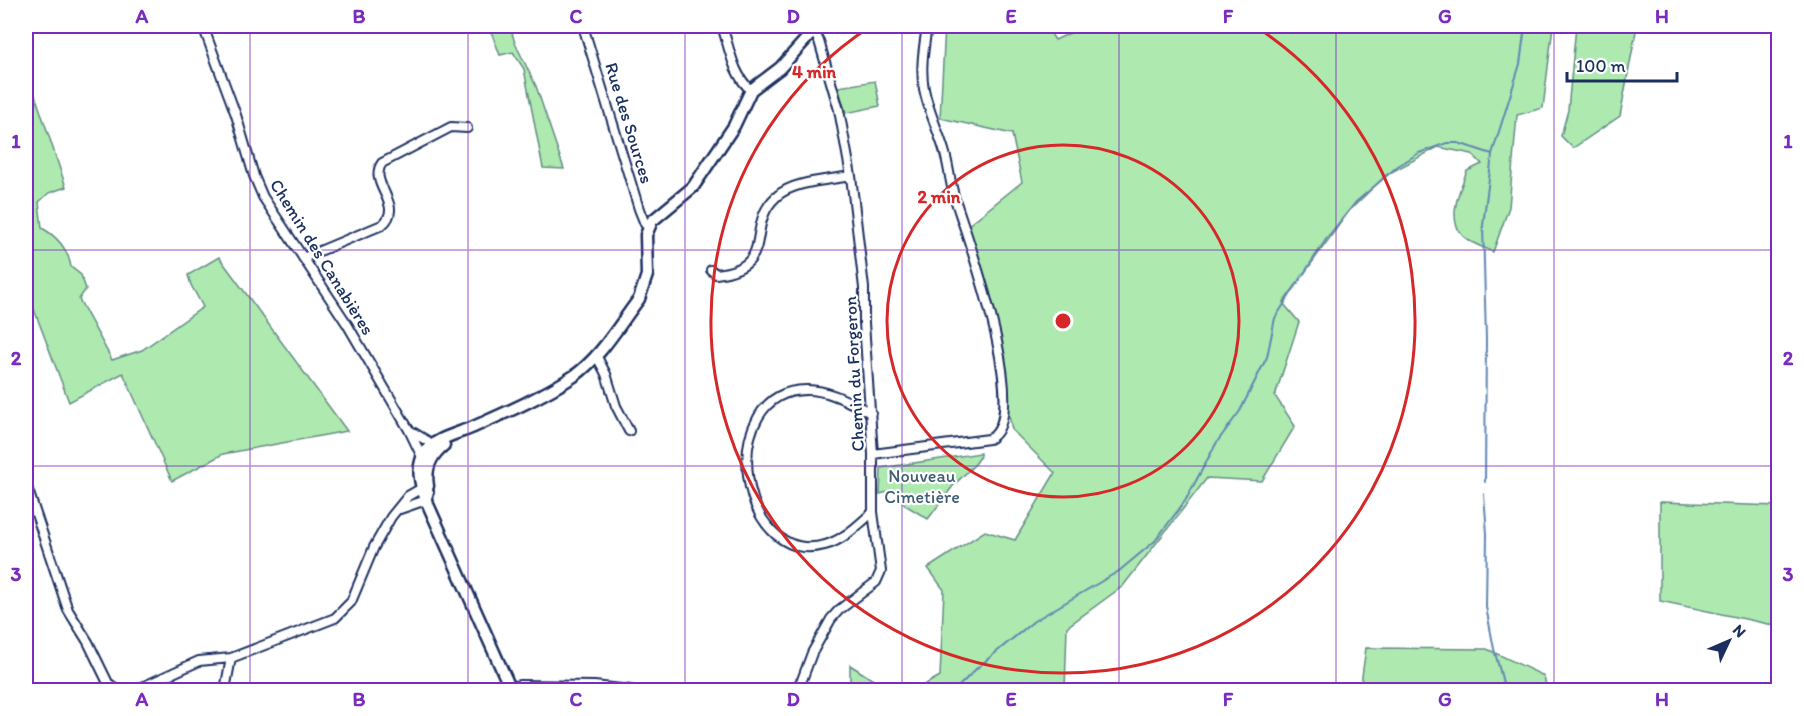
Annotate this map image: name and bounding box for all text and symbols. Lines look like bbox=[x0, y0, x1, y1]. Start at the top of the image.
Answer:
text: A bbox=[135, 4, 149, 28]
text: B bbox=[353, 4, 366, 28]
text: C bbox=[570, 4, 583, 28]
text: D bbox=[786, 4, 800, 28]
text: E bbox=[1005, 4, 1017, 28]
text: F bbox=[1223, 4, 1234, 28]
text: G bbox=[1438, 4, 1452, 28]
text: H bbox=[1655, 4, 1669, 28]
scale bar bbox=[1567, 45, 1676, 83]
text: 100 m bbox=[1576, 55, 1626, 77]
street label: Rue des Sources bbox=[600, 60, 658, 186]
text: 4 min bbox=[792, 61, 837, 83]
text: 1 bbox=[11, 129, 21, 153]
text: 1 bbox=[1783, 129, 1793, 153]
street label: Chemin des Canabières bbox=[265, 175, 379, 339]
text: 2 min bbox=[918, 186, 961, 208]
street label: Chemin du Forgeron bbox=[839, 295, 869, 452]
centre of rings bbox=[1053, 311, 1073, 331]
text: 2 bbox=[11, 346, 22, 370]
text: 2 bbox=[1783, 346, 1794, 370]
park label: Nouveau Cimetière bbox=[884, 465, 960, 508]
text: 3 bbox=[11, 562, 22, 586]
text: 3 bbox=[1783, 562, 1794, 586]
north arrow bbox=[1699, 611, 1759, 671]
text: N bbox=[1729, 620, 1750, 641]
text: A bbox=[135, 687, 149, 711]
text: B bbox=[353, 687, 366, 711]
text: C bbox=[570, 687, 583, 711]
text: D bbox=[786, 687, 800, 711]
text: E bbox=[1005, 687, 1017, 711]
text: F bbox=[1223, 687, 1234, 711]
text: G bbox=[1438, 687, 1452, 711]
text: H bbox=[1655, 687, 1669, 711]

